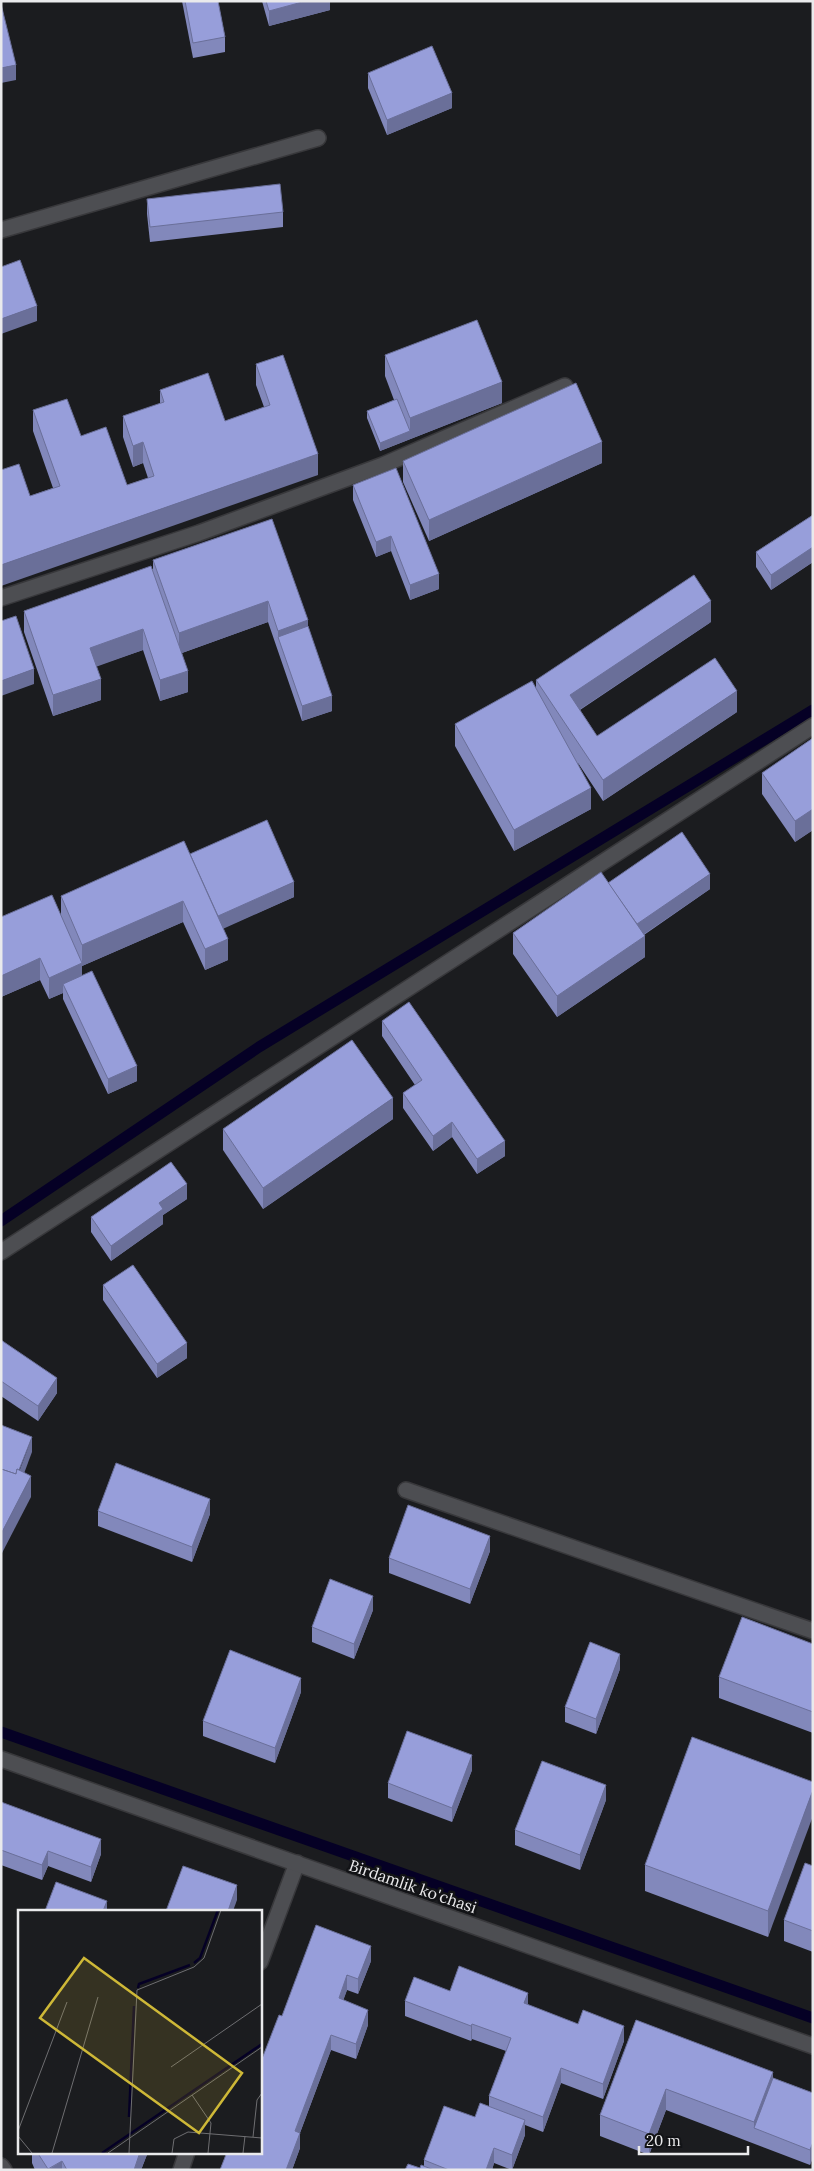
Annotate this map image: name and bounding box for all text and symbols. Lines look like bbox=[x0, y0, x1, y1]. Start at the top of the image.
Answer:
street label: Birdamlik ko'chasi bbox=[346, 1855, 480, 1917]
inset map bbox=[18, 1910, 261, 2154]
scale bar bbox=[639, 2124, 748, 2156]
text: 20 m bbox=[646, 2131, 681, 2150]

